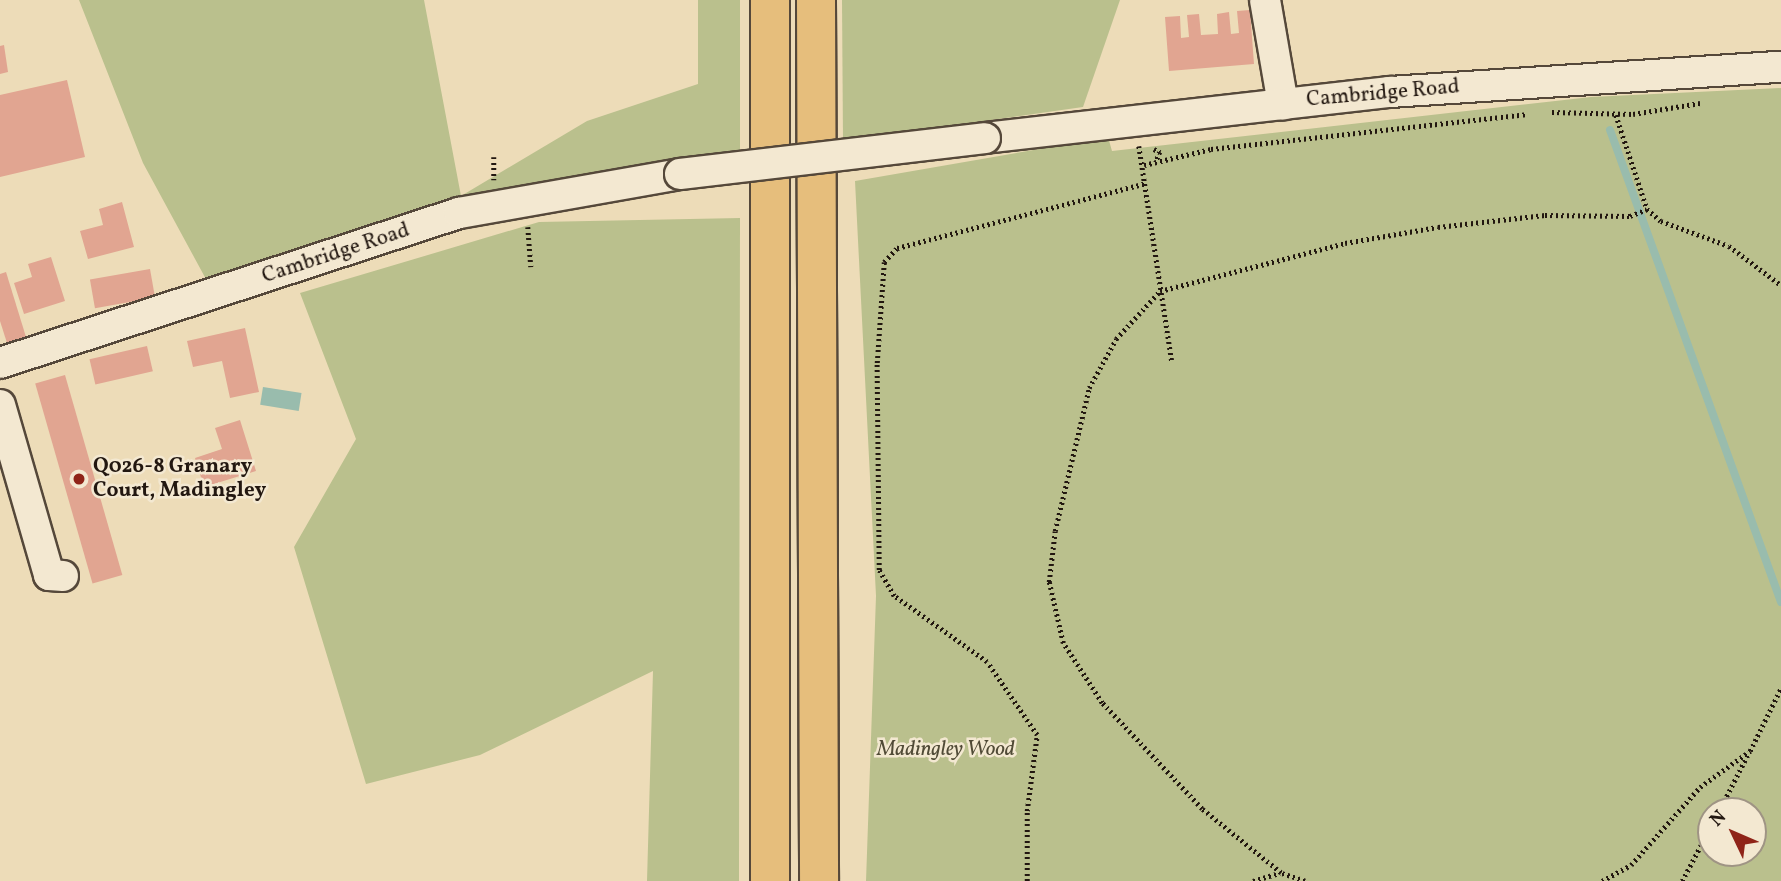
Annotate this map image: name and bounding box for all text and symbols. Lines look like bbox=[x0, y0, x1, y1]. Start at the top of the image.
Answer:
street label: Cambridge Road bbox=[1305, 75, 1461, 113]
street label: Cambridge Road bbox=[259, 218, 413, 290]
place label: Q026-8 Granary Court, Madingley bbox=[93, 454, 266, 504]
marker: Q026-8 Granary Court, Madingley bbox=[71, 471, 87, 487]
park label: Madingley Wood bbox=[877, 737, 1015, 763]
north arrow bbox=[1697, 797, 1767, 867]
text: N bbox=[1704, 805, 1732, 833]

